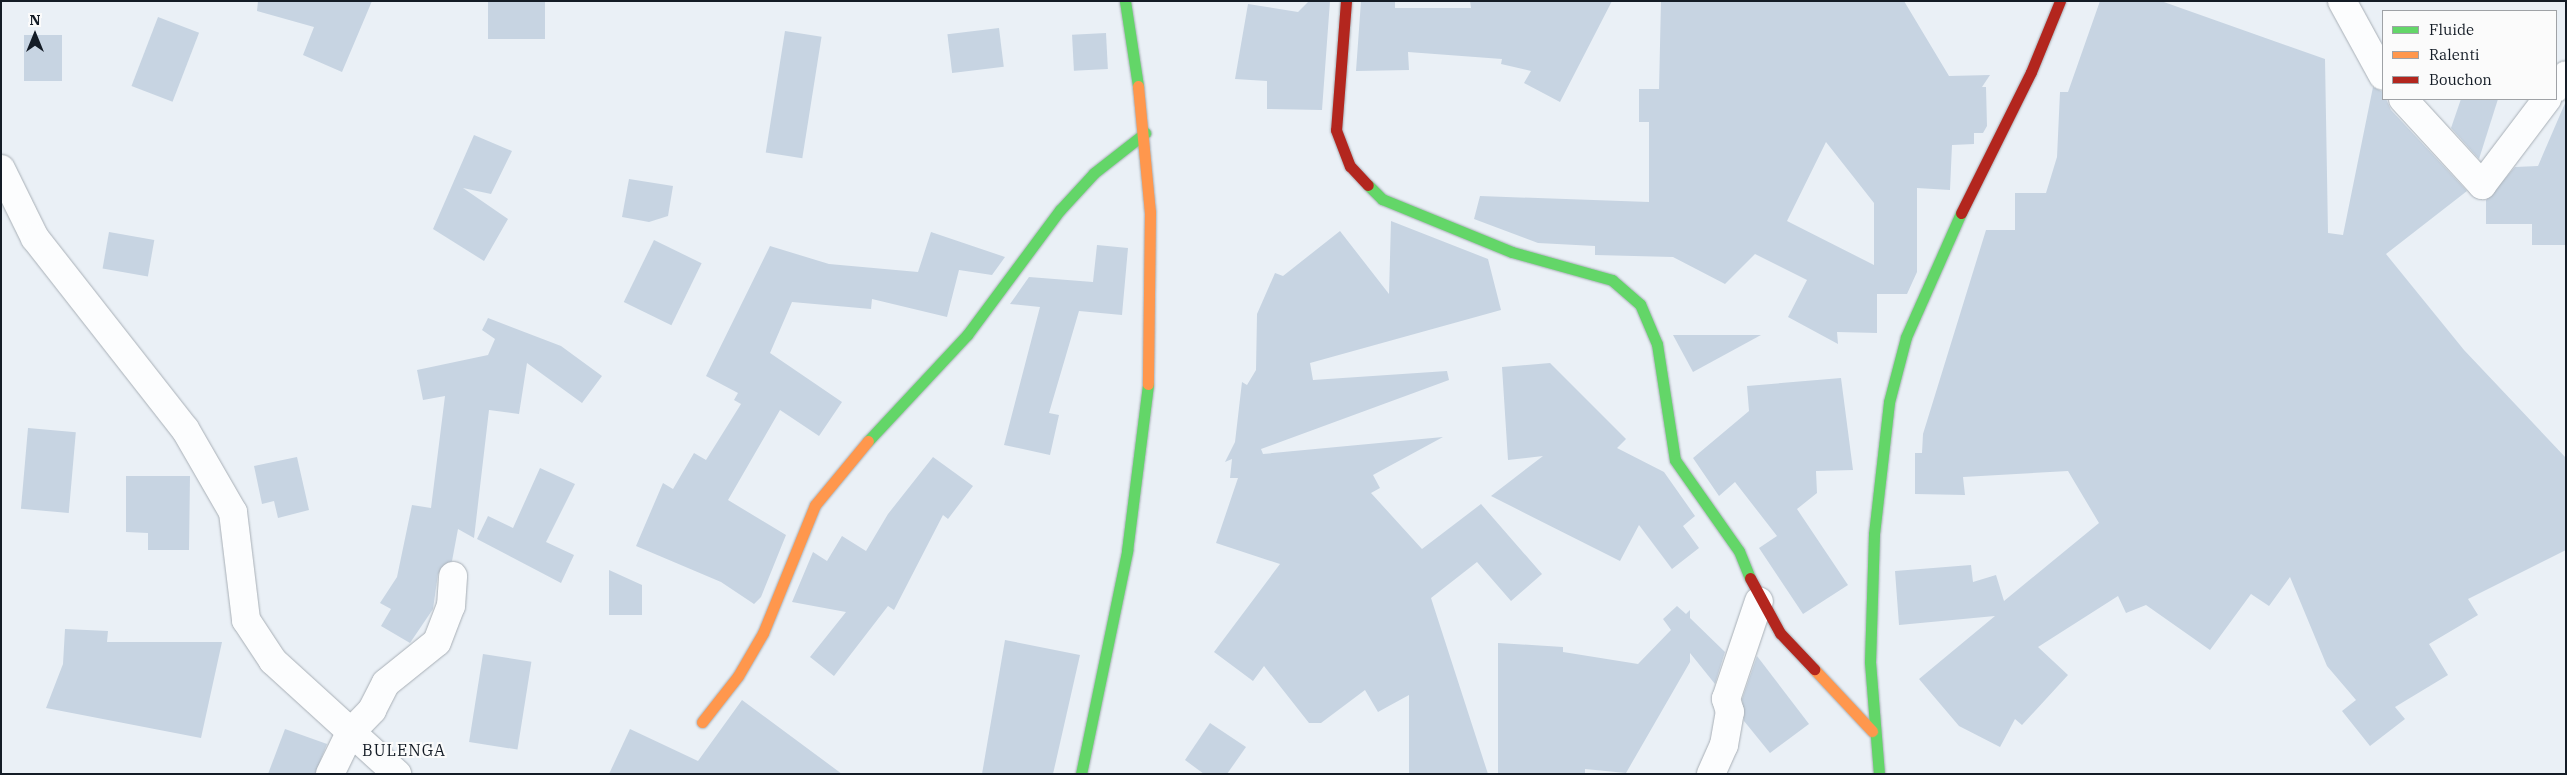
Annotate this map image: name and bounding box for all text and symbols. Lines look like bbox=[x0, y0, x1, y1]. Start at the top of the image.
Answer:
north arrow bbox=[10, 10, 60, 60]
legend bbox=[2382, 10, 2557, 100]
text: N bbox=[29, 11, 41, 29]
text: Fluide bbox=[2429, 20, 2474, 39]
text: Ralenti bbox=[2429, 45, 2479, 64]
text: Bouchon bbox=[2429, 70, 2492, 89]
district label: BULENGA bbox=[361, 740, 447, 760]

